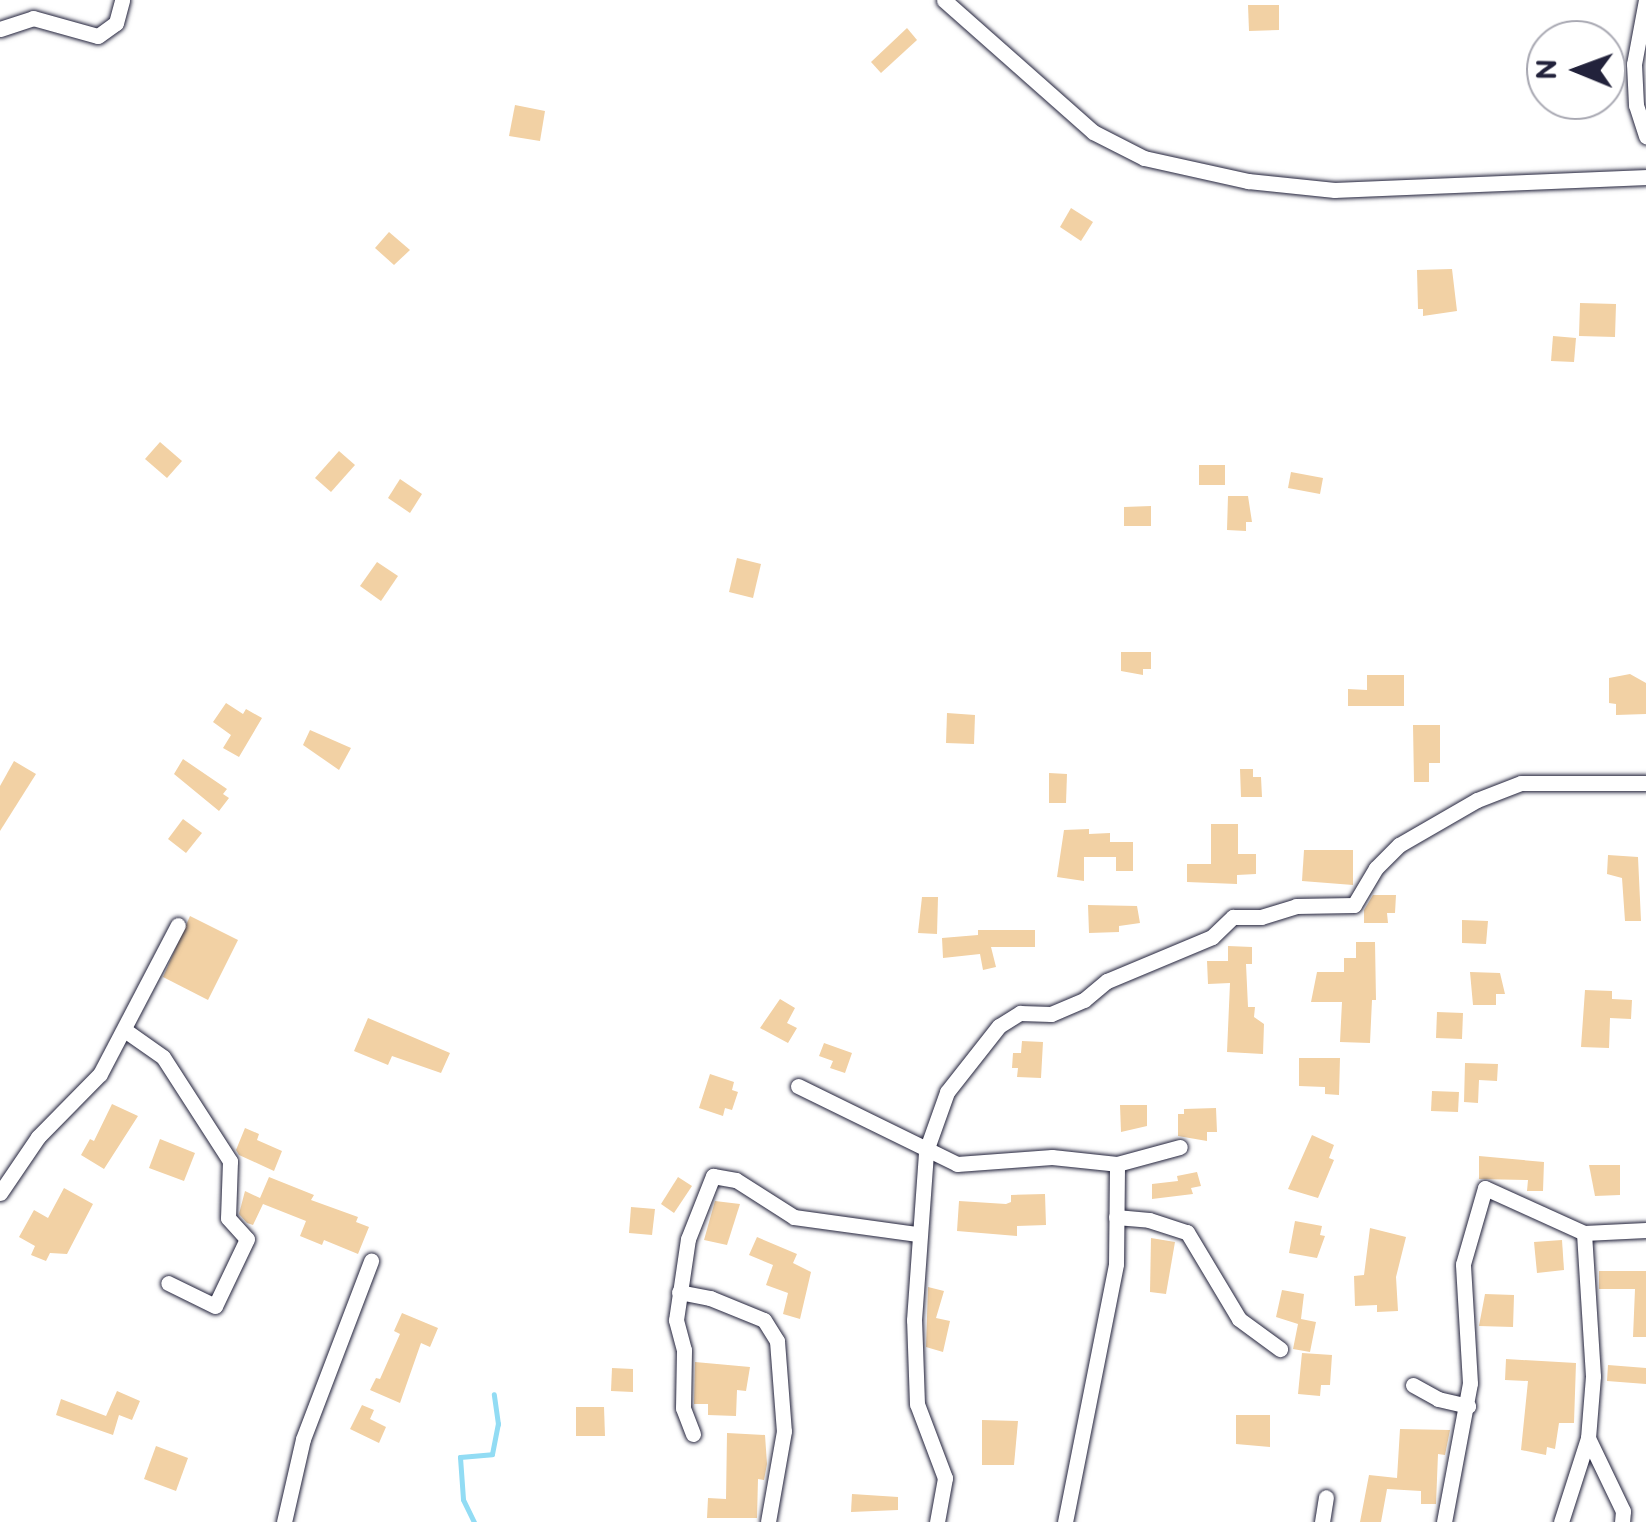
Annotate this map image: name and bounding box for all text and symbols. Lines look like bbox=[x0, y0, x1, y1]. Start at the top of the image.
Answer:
north arrow bbox=[1526, 20, 1626, 120]
text: N bbox=[1531, 59, 1564, 80]

